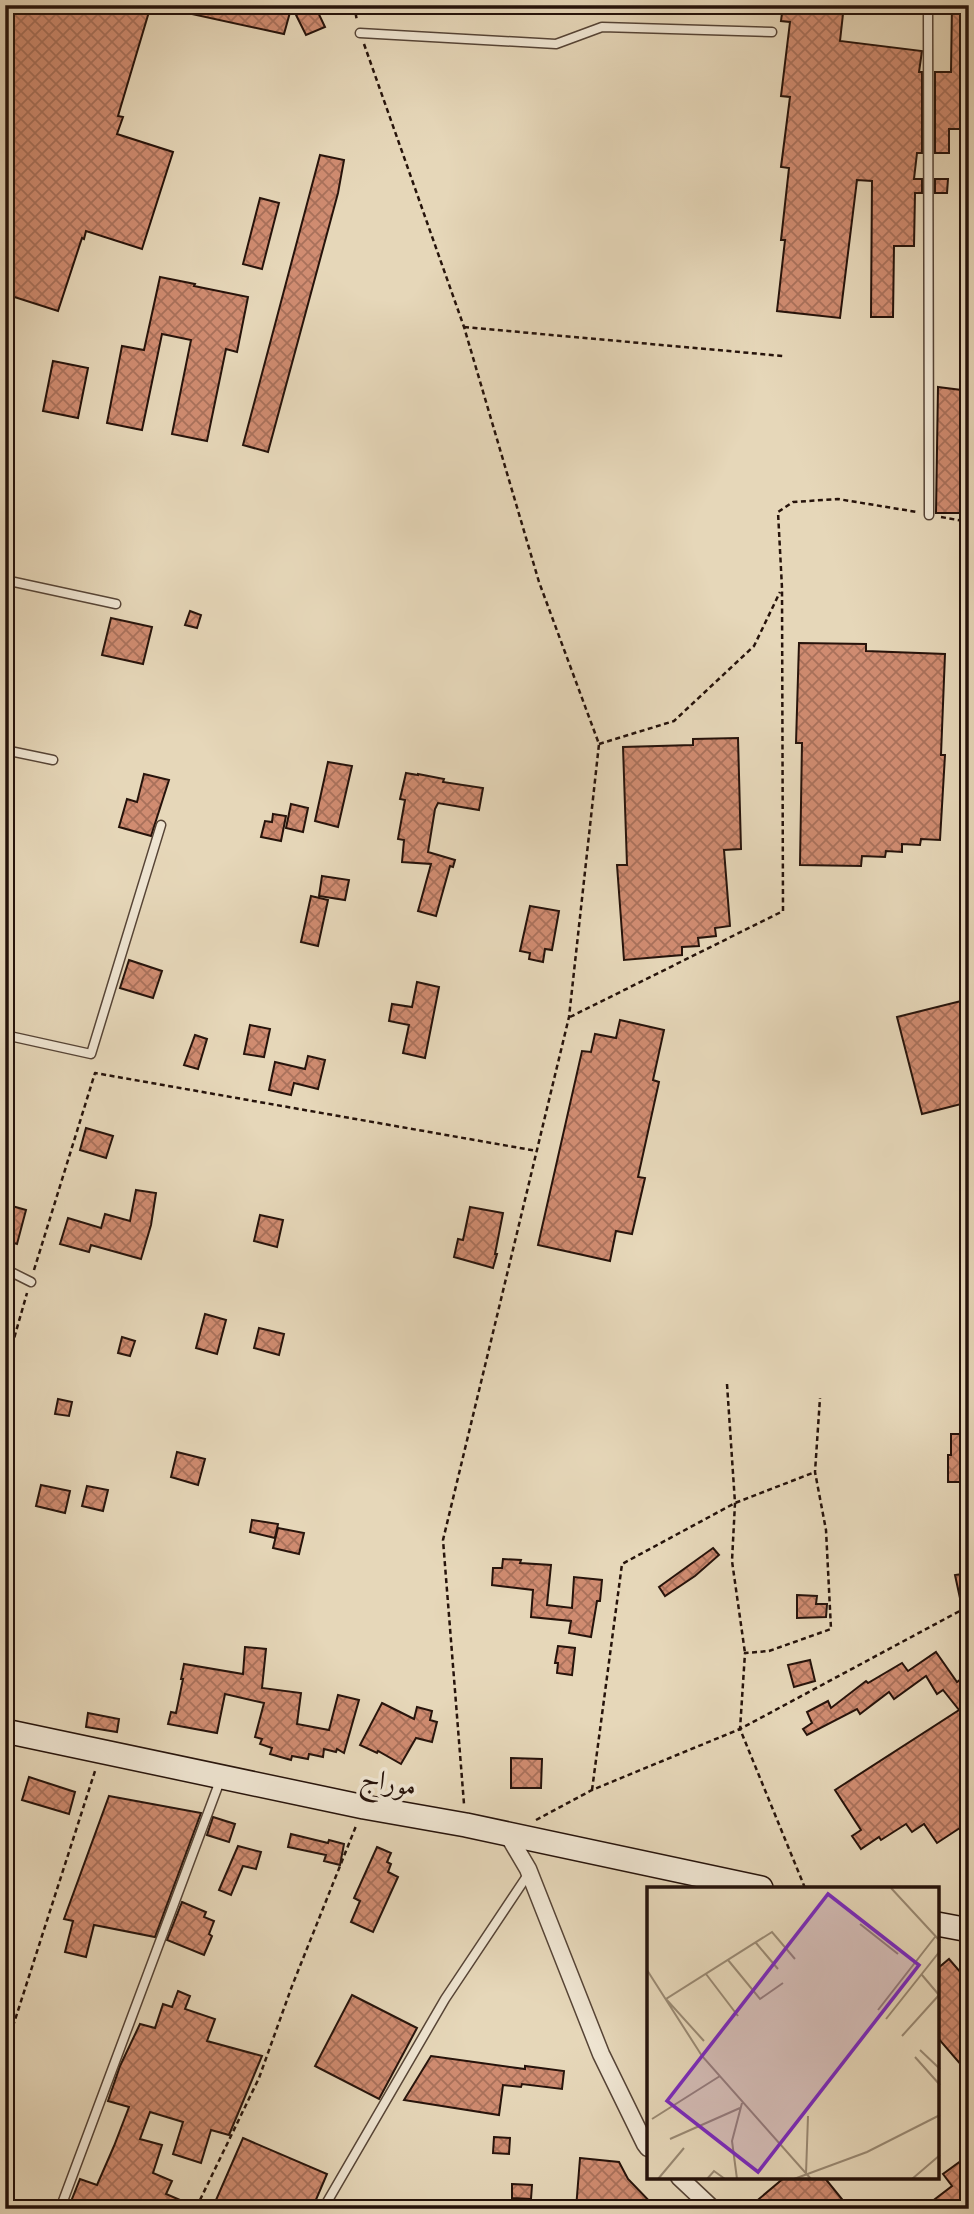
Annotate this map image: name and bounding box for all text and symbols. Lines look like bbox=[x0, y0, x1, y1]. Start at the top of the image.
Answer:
street label: موراج bbox=[356, 1758, 420, 1812]
inset map bbox=[647, 1887, 939, 2179]

